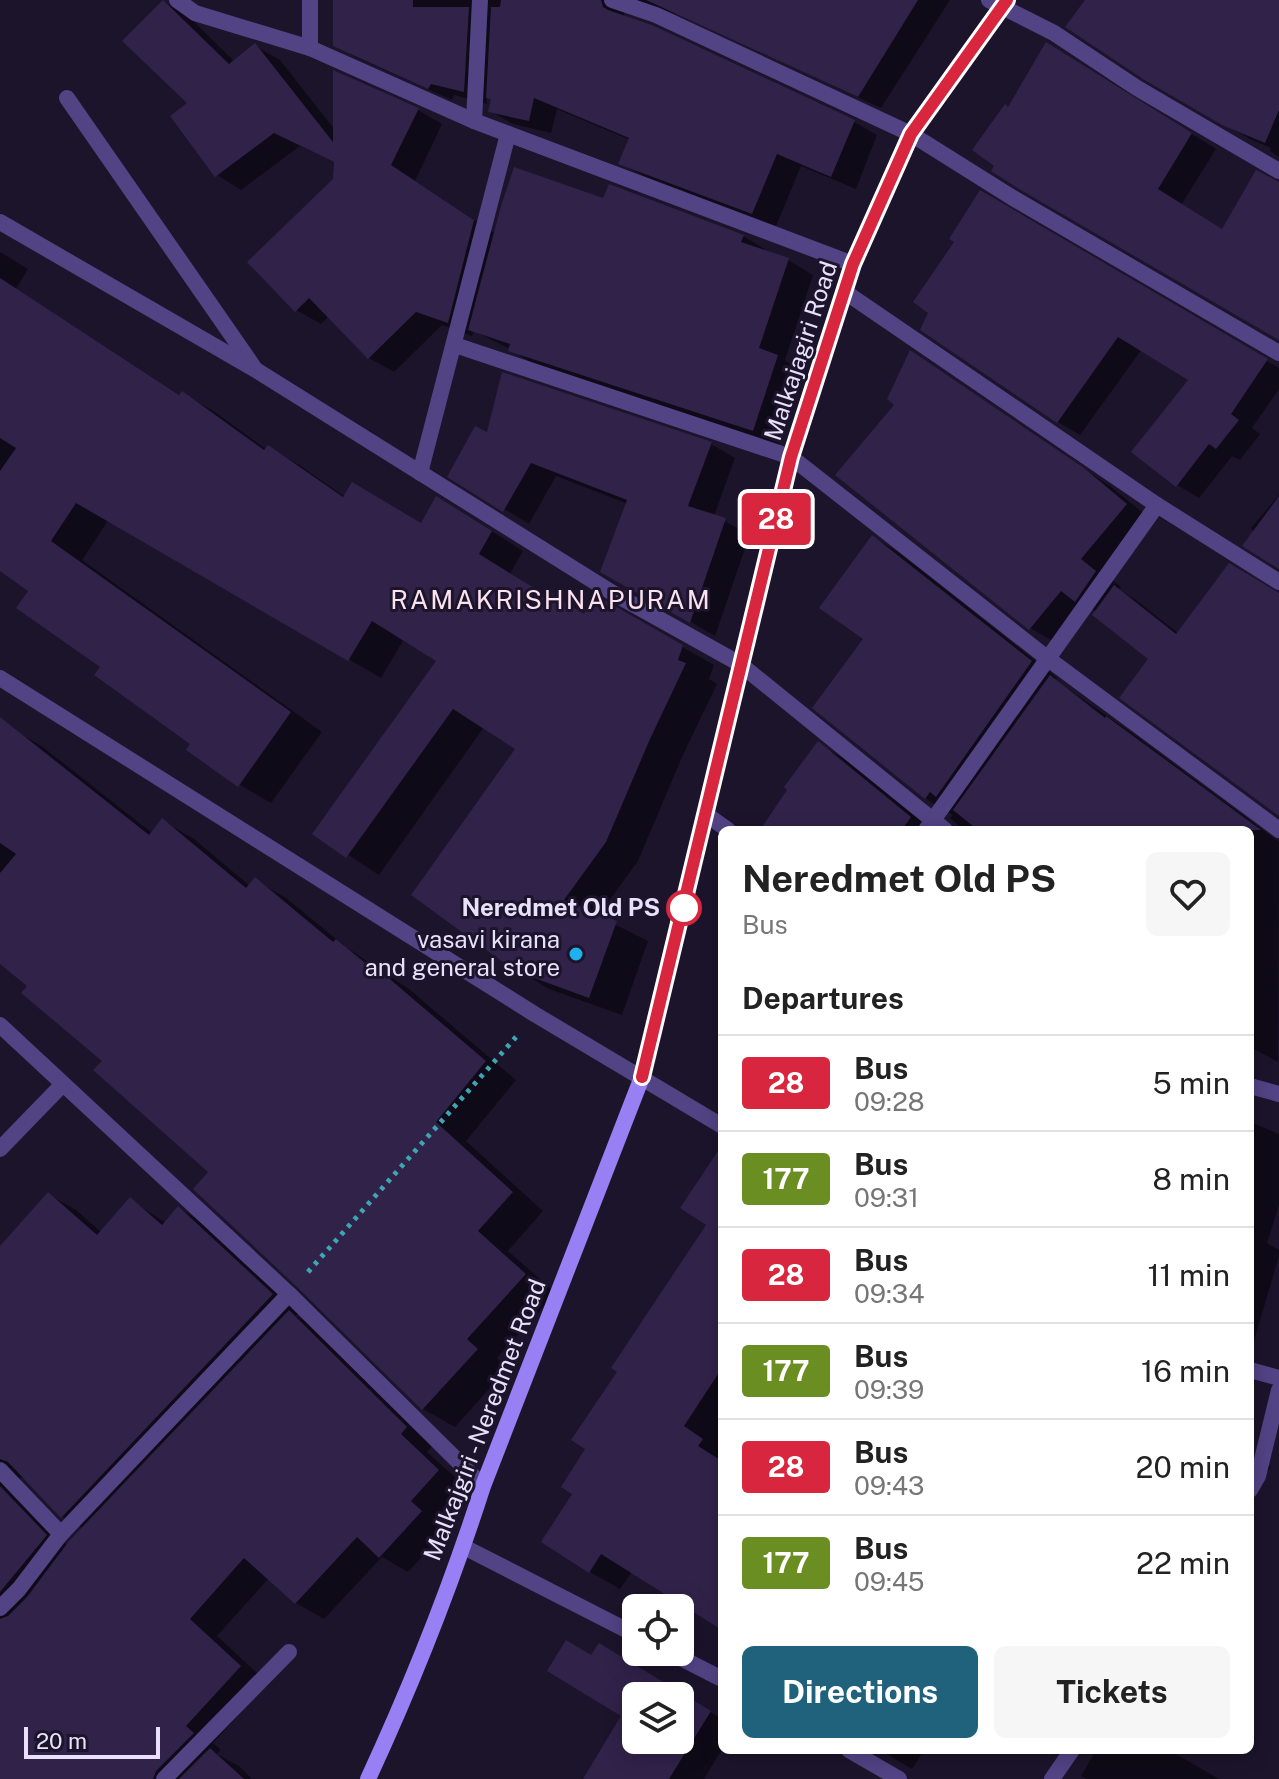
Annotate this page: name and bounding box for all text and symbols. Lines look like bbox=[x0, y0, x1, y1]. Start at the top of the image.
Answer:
street label: Malkajagiri Road bbox=[758, 258, 842, 444]
line badge: 28 bbox=[740, 493, 812, 545]
text: 28 bbox=[758, 502, 794, 535]
district label: RAMAKRISHNAPURAM bbox=[390, 584, 712, 615]
button: heart bbox=[1146, 852, 1230, 936]
text: Neredmet Old PS bbox=[742, 856, 1056, 901]
marker: Neredmet Old PS bbox=[667, 891, 701, 925]
place label: Neredmet Old PS bbox=[462, 893, 660, 921]
text: Bus bbox=[742, 909, 788, 940]
place label: vasavi kirana and general store bbox=[365, 925, 560, 981]
marker: vasavi kirana and general store bbox=[567, 945, 585, 963]
text: Departures bbox=[742, 980, 904, 1016]
text: Bus bbox=[854, 1050, 908, 1086]
text: 5 min bbox=[1153, 1065, 1230, 1101]
text: 28 bbox=[768, 1066, 804, 1099]
text: 09:28 bbox=[854, 1086, 925, 1117]
text: Bus bbox=[854, 1146, 908, 1182]
text: 8 min bbox=[1152, 1161, 1230, 1197]
text: 177 bbox=[762, 1162, 810, 1195]
text: 09:31 bbox=[854, 1182, 919, 1213]
text: Bus bbox=[854, 1242, 908, 1278]
text: 11 min bbox=[1147, 1257, 1230, 1293]
text: 28 bbox=[768, 1258, 804, 1291]
street label: Malkajgiri - Neredmet Road bbox=[417, 1275, 551, 1564]
text: 09:34 bbox=[854, 1278, 925, 1309]
text: Bus bbox=[854, 1338, 908, 1374]
text: 16 min bbox=[1141, 1353, 1230, 1389]
text: 177 bbox=[762, 1354, 810, 1387]
text: 09:39 bbox=[854, 1374, 924, 1405]
text: Bus bbox=[854, 1434, 908, 1470]
text: 20 min bbox=[1136, 1449, 1230, 1485]
text: 28 bbox=[768, 1450, 804, 1483]
text: 09:43 bbox=[854, 1470, 924, 1501]
text: Bus bbox=[854, 1530, 908, 1566]
text: 22 min bbox=[1136, 1545, 1230, 1581]
text: 177 bbox=[762, 1546, 810, 1579]
text: 09:45 bbox=[854, 1566, 924, 1597]
map controls bbox=[622, 1594, 694, 1754]
button: locate bbox=[622, 1594, 694, 1666]
button: Directions bbox=[742, 1646, 978, 1738]
button: Tickets bbox=[994, 1646, 1230, 1738]
button: layers bbox=[622, 1682, 694, 1754]
scale bar bbox=[24, 1723, 160, 1759]
text: 20 m bbox=[36, 1728, 87, 1754]

